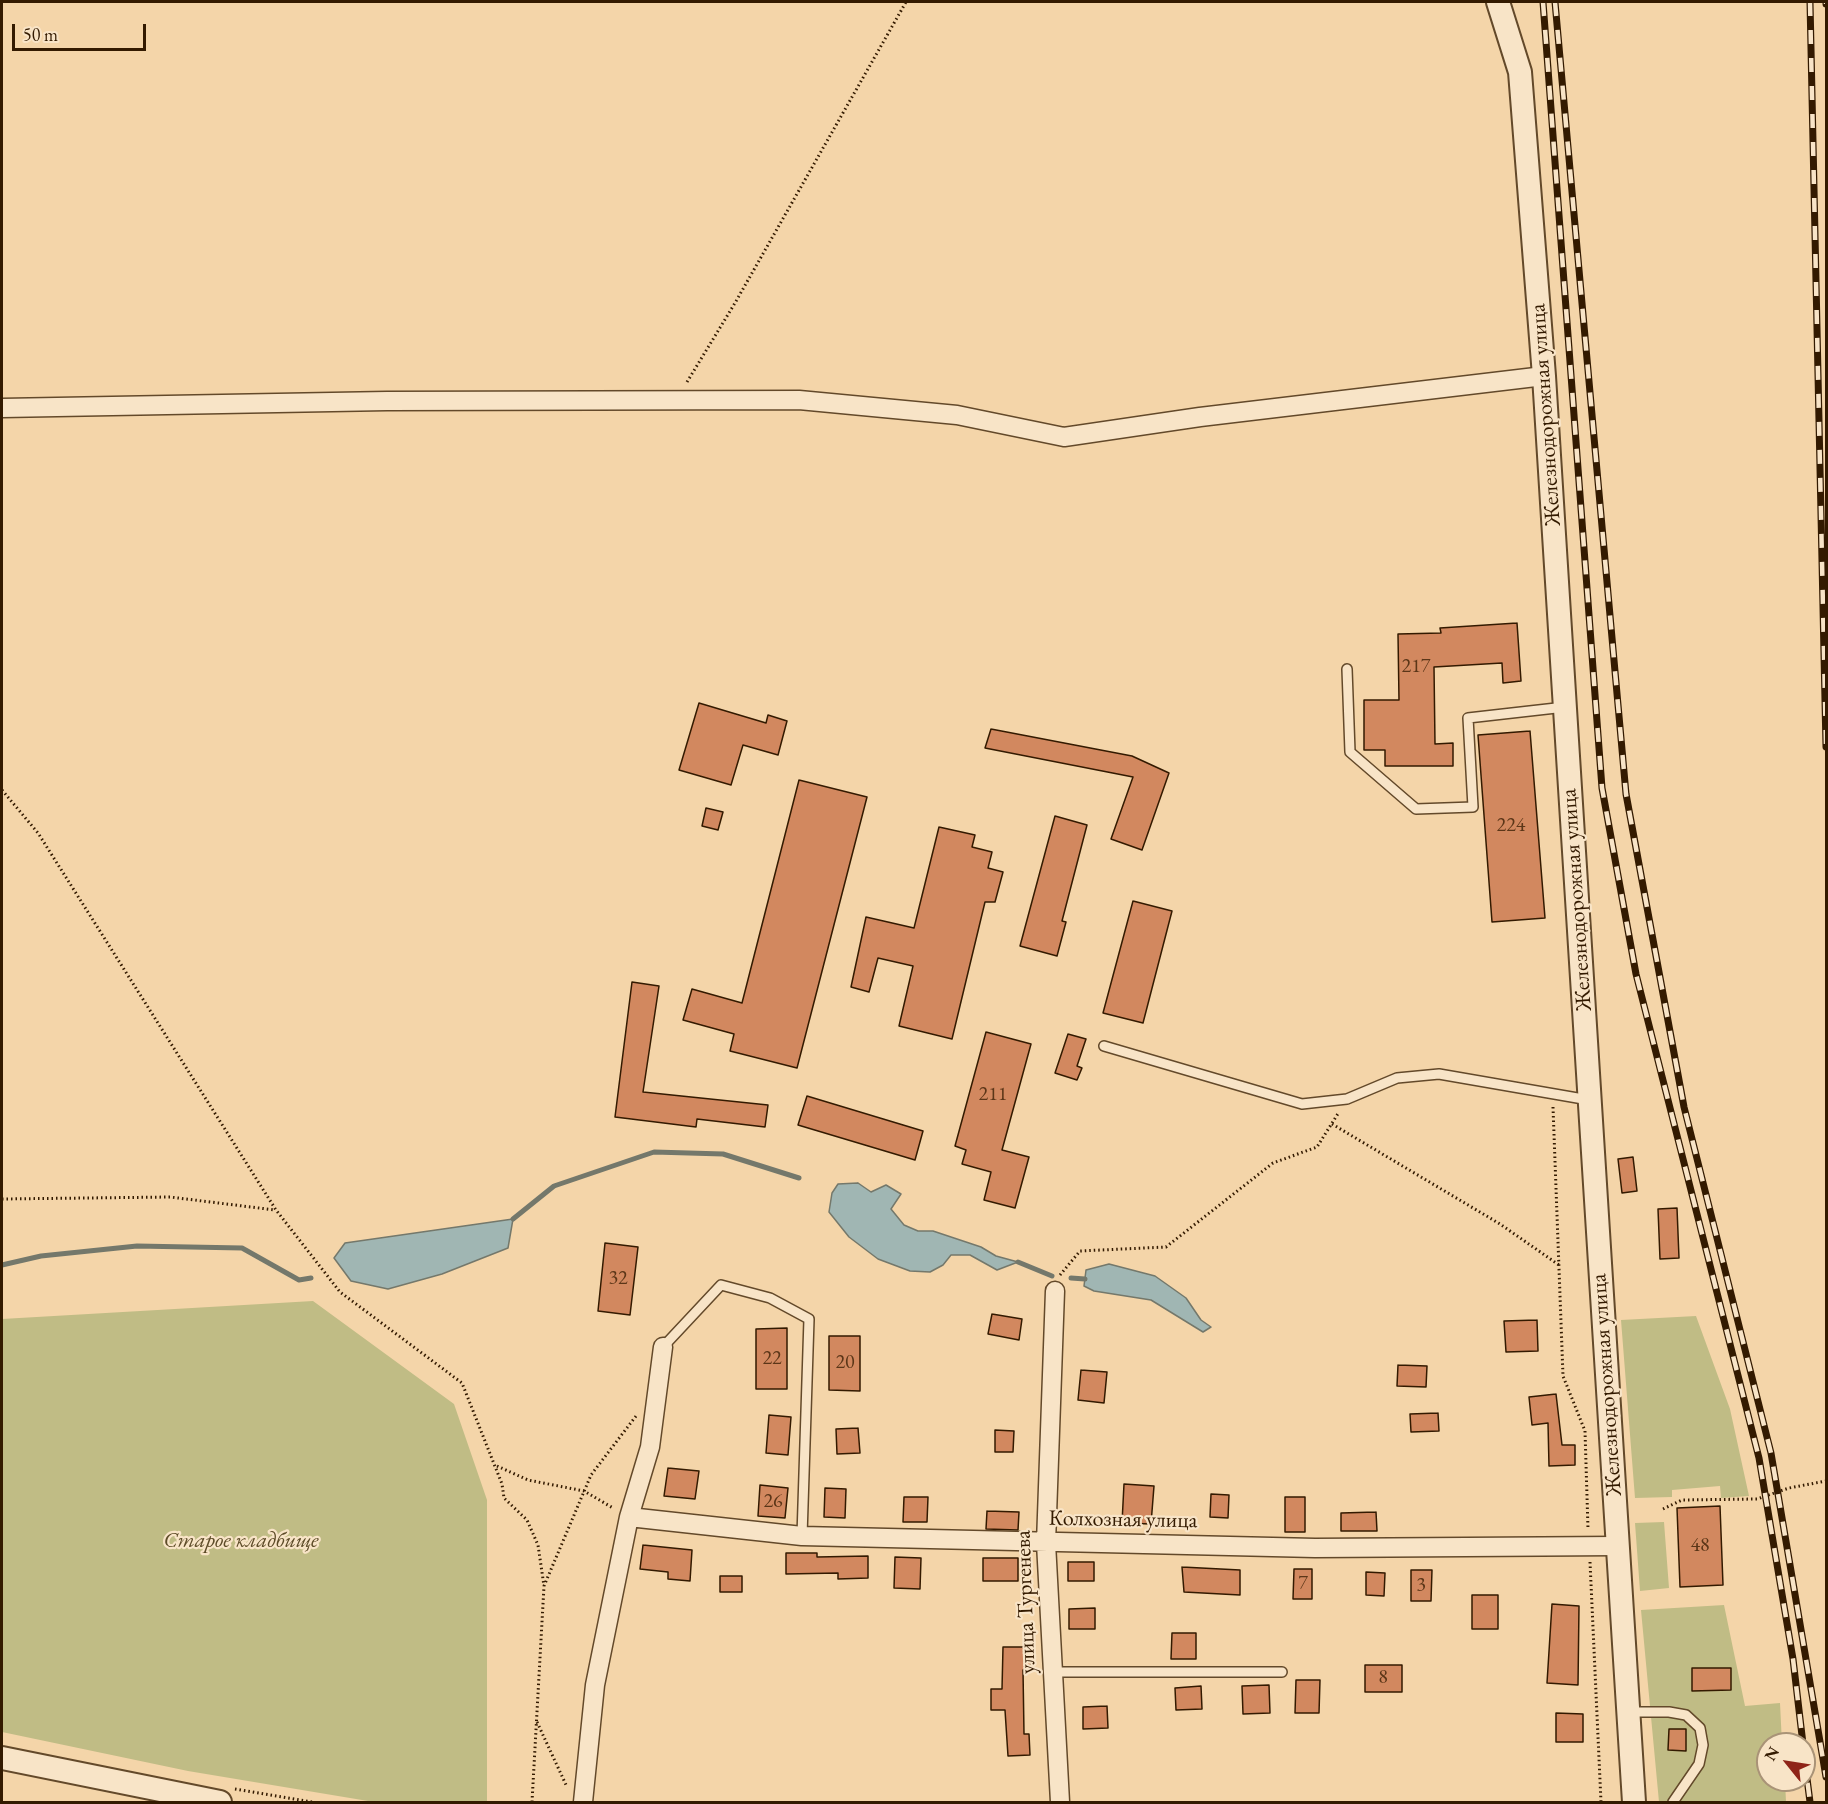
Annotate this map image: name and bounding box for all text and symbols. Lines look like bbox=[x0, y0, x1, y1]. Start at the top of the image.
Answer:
scale bar bbox=[15, 12, 148, 50]
text: 50 m bbox=[23, 23, 58, 46]
street label: Железнодорожная улица bbox=[1525, 303, 1567, 527]
house number: 217 bbox=[1402, 655, 1430, 679]
street label: Железнодорожная улица bbox=[1556, 788, 1598, 1012]
house number: 224 bbox=[1497, 814, 1525, 838]
house number: 211 bbox=[979, 1083, 1007, 1107]
house number: 32 bbox=[608, 1267, 628, 1291]
street label: Железнодорожная улица bbox=[1586, 1273, 1628, 1497]
house number: 22 bbox=[762, 1347, 782, 1371]
house number: 20 bbox=[835, 1351, 855, 1375]
house number: 26 bbox=[763, 1490, 783, 1514]
street label: Колхозная улица bbox=[1048, 1506, 1198, 1534]
park label: Старое кладбище bbox=[163, 1528, 319, 1554]
street label: улица Тургенева bbox=[1010, 1530, 1042, 1674]
house number: 48 bbox=[1690, 1534, 1710, 1558]
house number: 7 bbox=[1298, 1572, 1308, 1596]
house number: 3 bbox=[1416, 1574, 1426, 1598]
house number: 8 bbox=[1378, 1666, 1388, 1690]
north arrow bbox=[1756, 1732, 1816, 1792]
text: N bbox=[1759, 1743, 1784, 1765]

